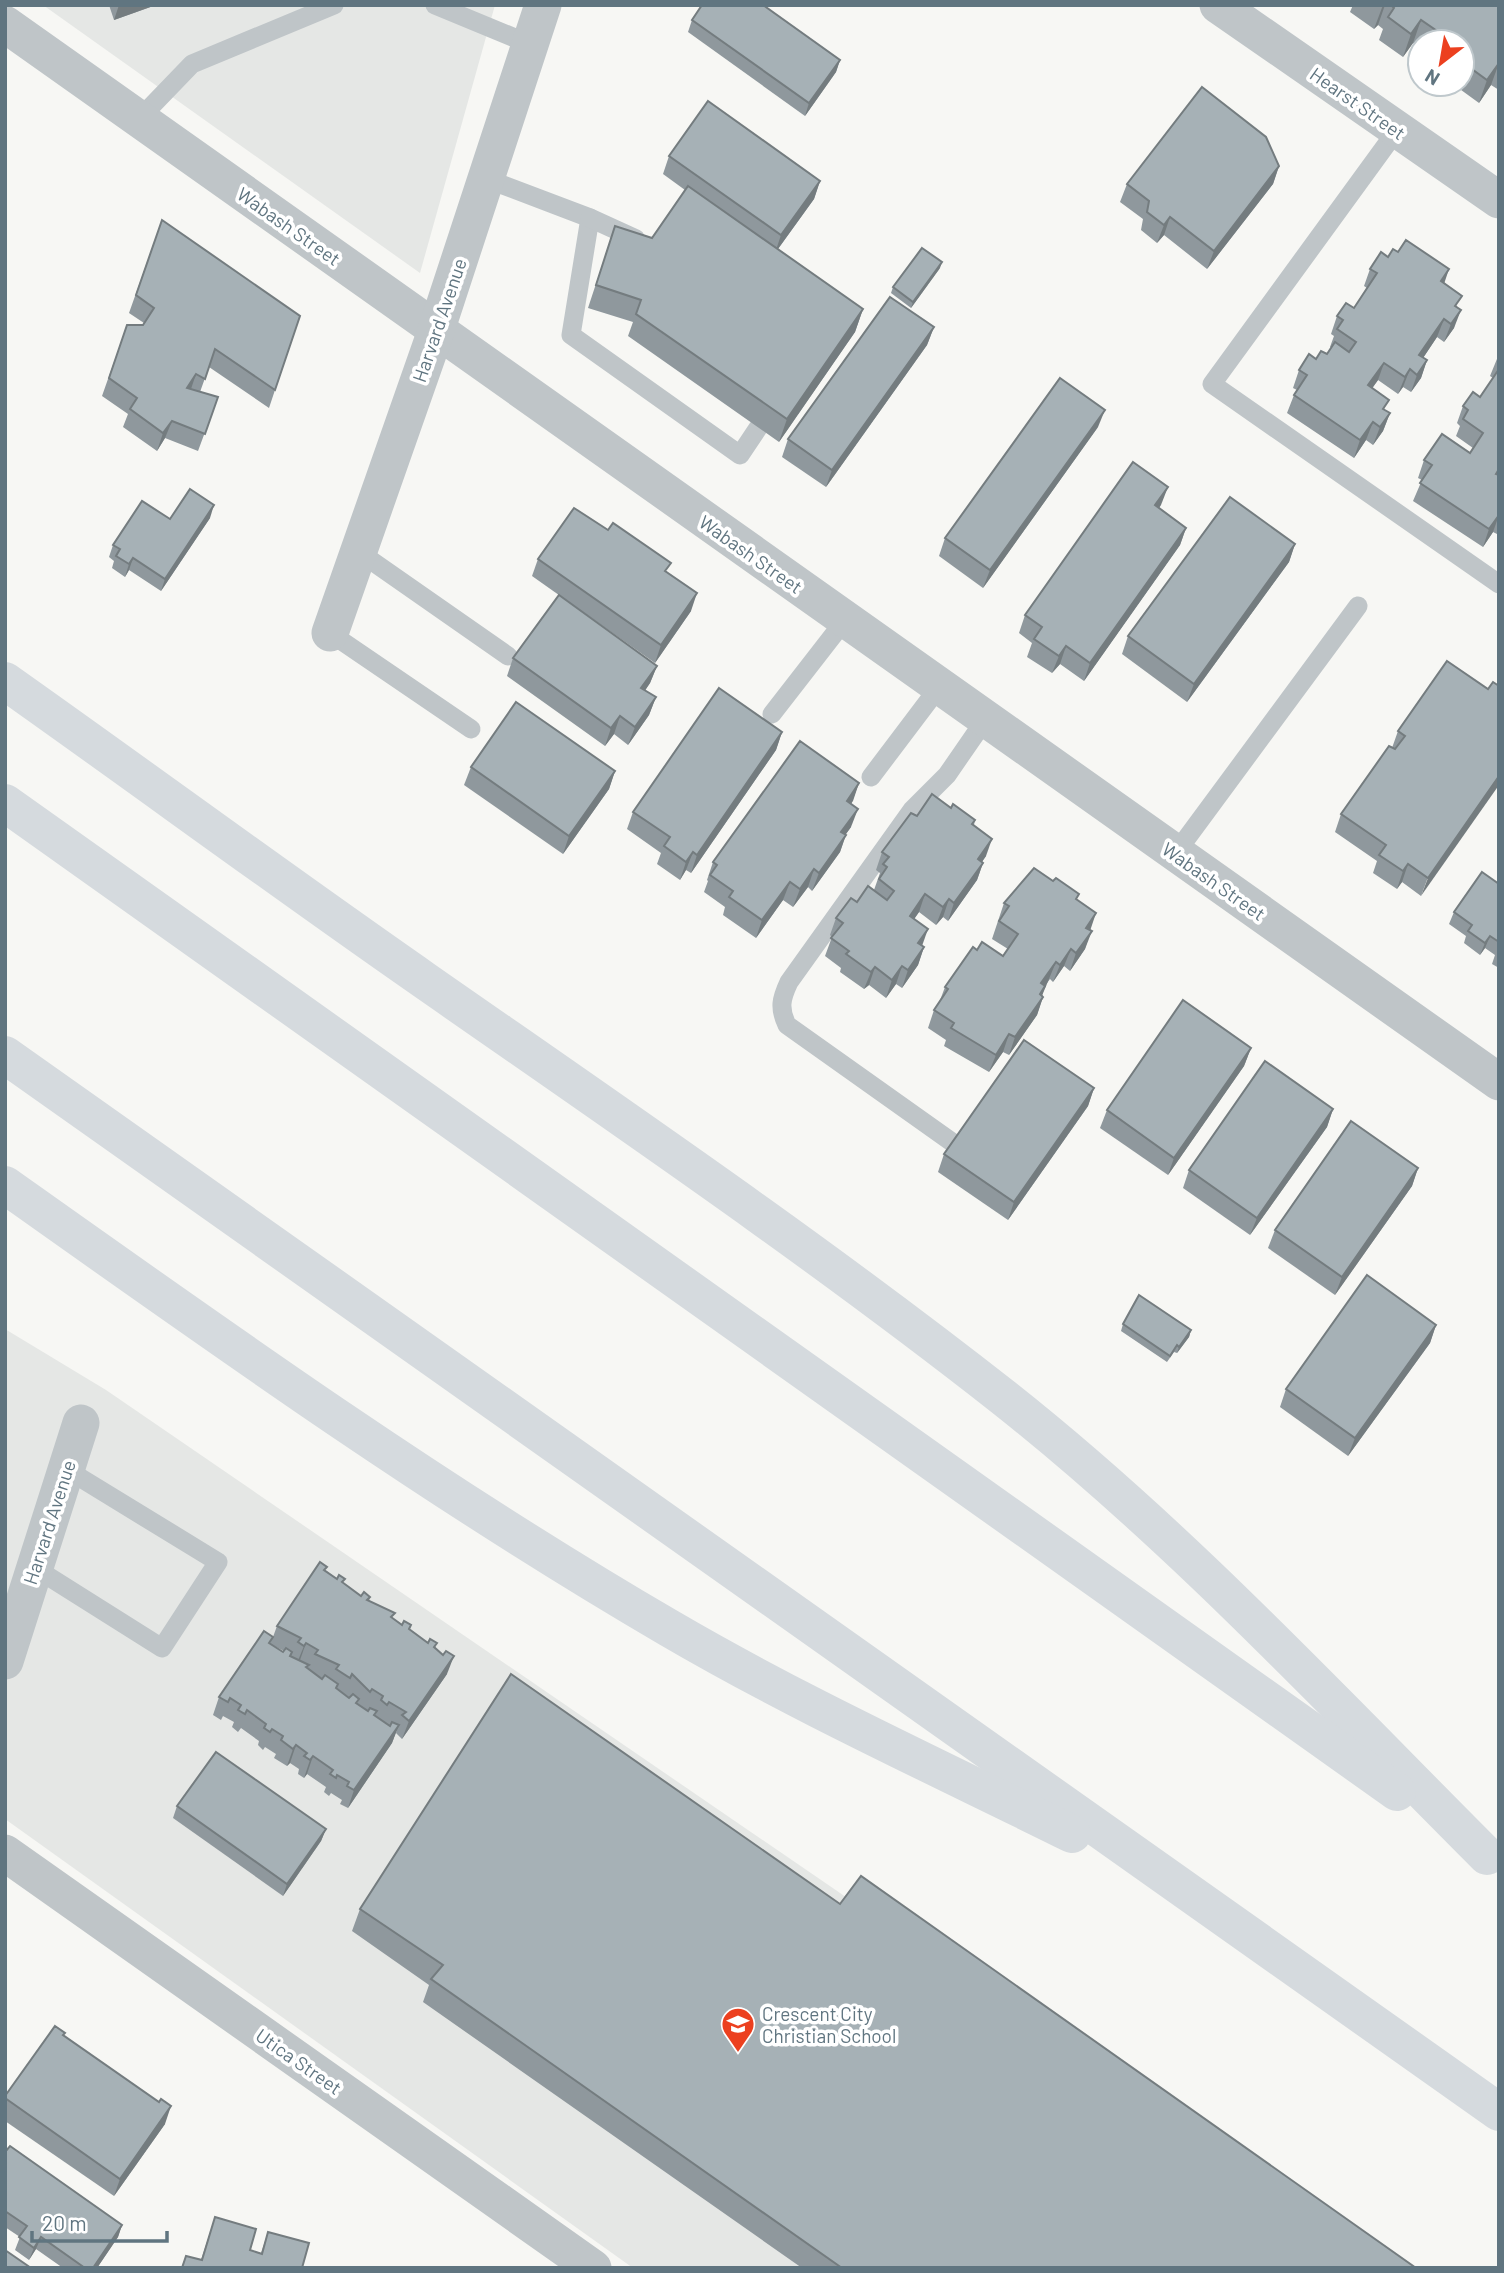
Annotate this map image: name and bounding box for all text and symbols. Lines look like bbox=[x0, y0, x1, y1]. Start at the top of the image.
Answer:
north arrow bbox=[1406, 28, 1476, 98]
street label: Hearst Street bbox=[1306, 62, 1410, 144]
text: N bbox=[1421, 65, 1443, 91]
street label: Wabash Street bbox=[233, 182, 345, 270]
street label: Harvard Avenue bbox=[407, 255, 471, 385]
street label: Wabash Street bbox=[695, 510, 807, 598]
street label: Wabash Street bbox=[1158, 837, 1270, 925]
street label: Harvard Avenue bbox=[18, 1457, 80, 1587]
place label: Crescent City Christian School bbox=[762, 2002, 896, 2047]
school or university icon: Crescent City Christian School bbox=[719, 2005, 757, 2054]
street label: Utica Street bbox=[252, 2023, 346, 2099]
scale bar bbox=[32, 2200, 166, 2244]
text: 20 m bbox=[42, 2210, 87, 2235]

